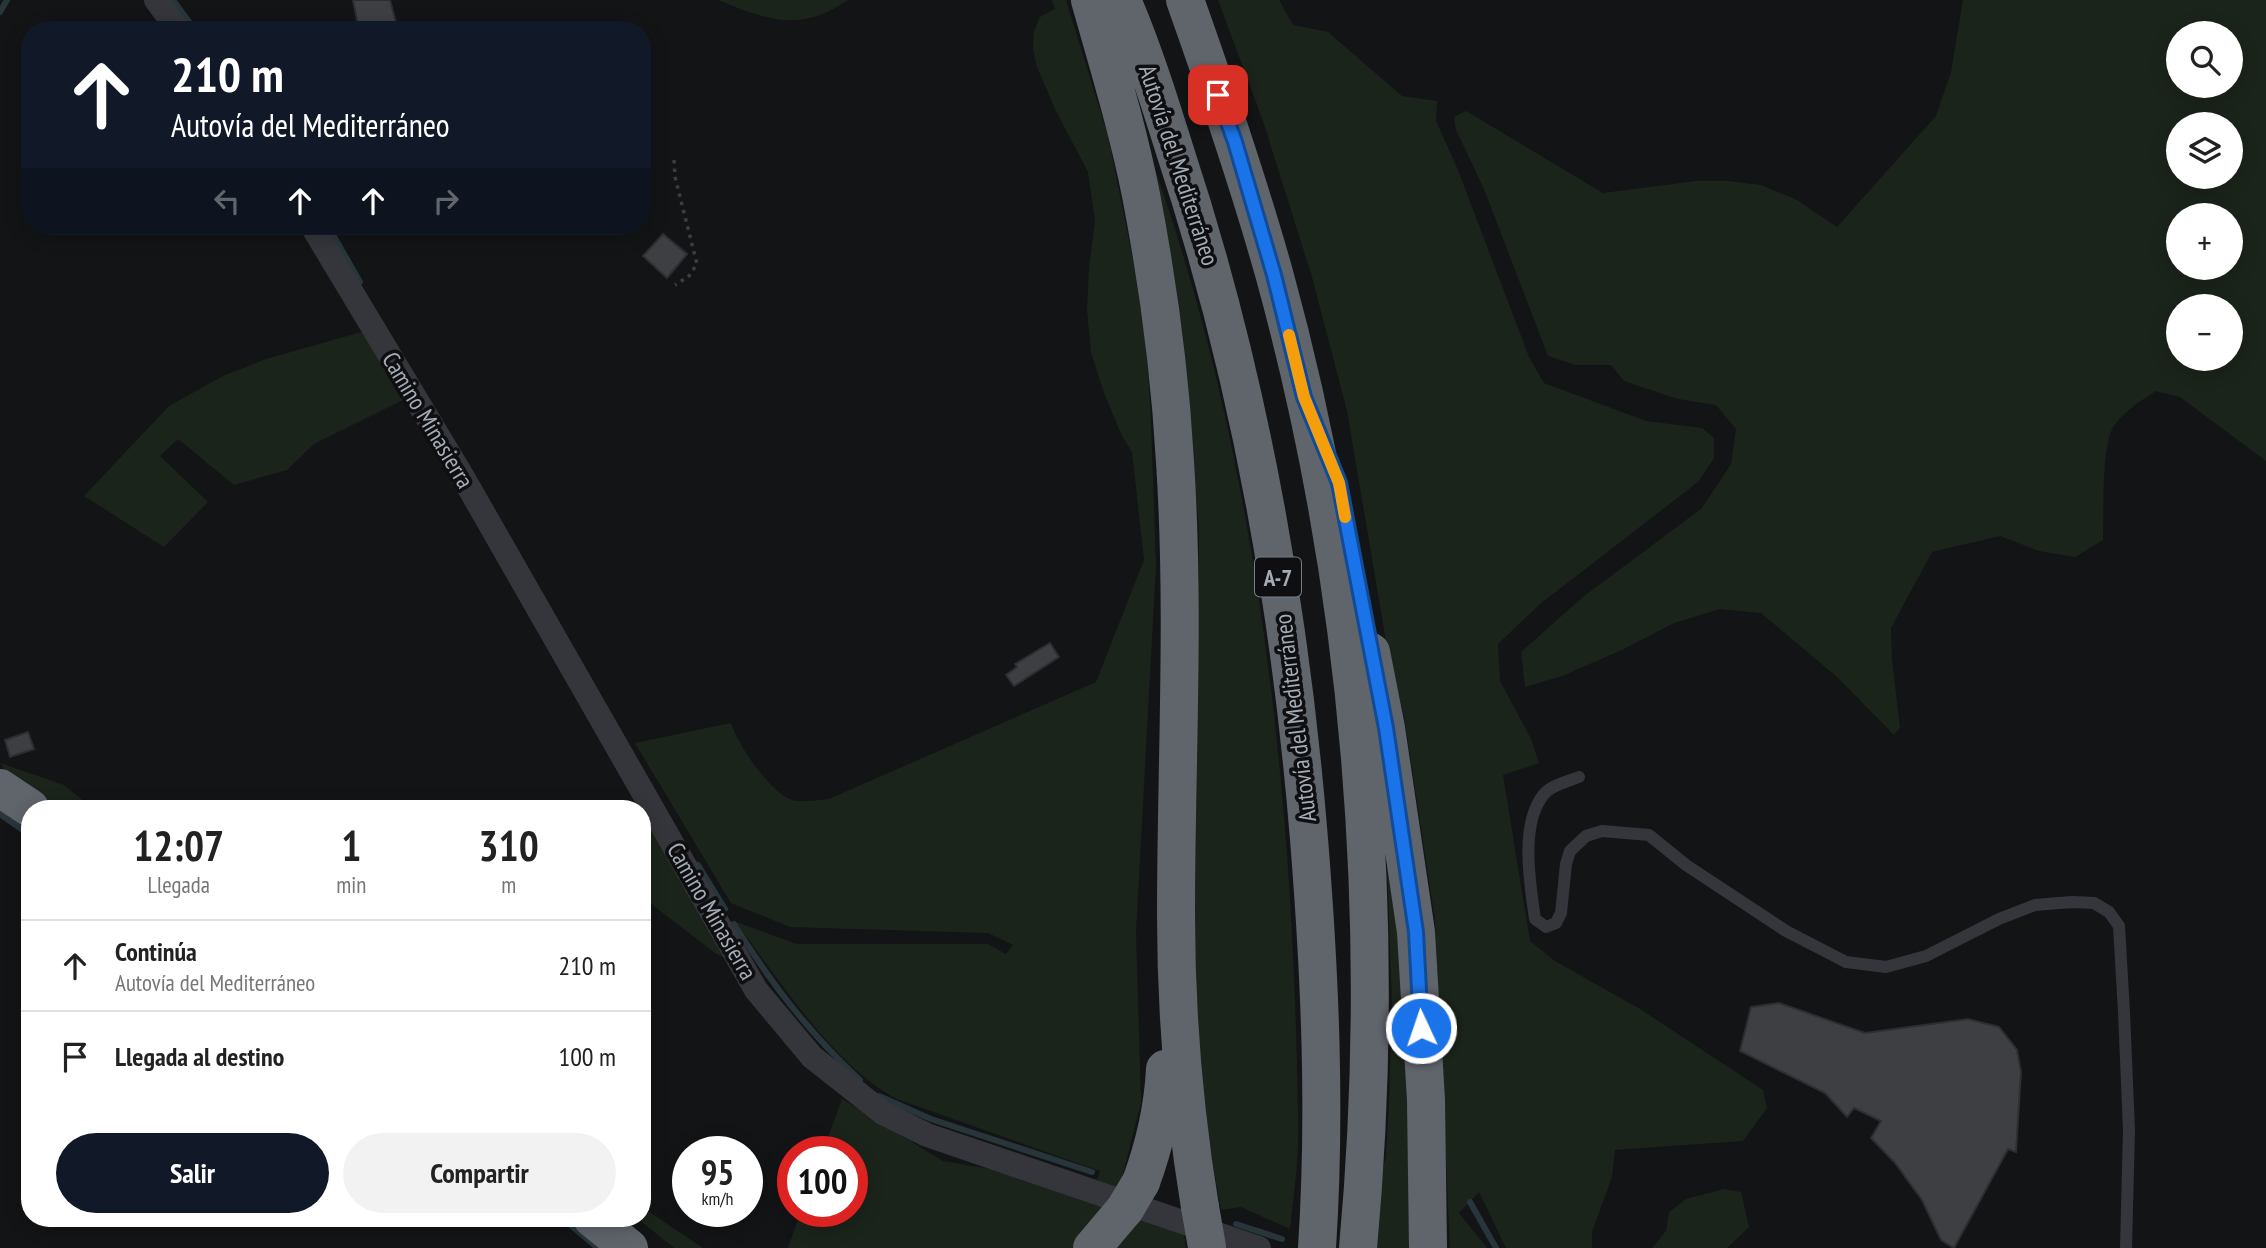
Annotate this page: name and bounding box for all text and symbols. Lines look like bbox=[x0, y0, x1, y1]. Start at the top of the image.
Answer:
map controls bbox=[2166, 21, 2243, 371]
button: search bbox=[2166, 21, 2243, 98]
text: 210 m bbox=[171, 42, 284, 106]
icon: ahead bbox=[56, 49, 147, 140]
street label: Autovía del Mediterráneo bbox=[1132, 61, 1226, 269]
pin bbox=[1188, 65, 1248, 125]
icon: arrive bbox=[1199, 76, 1237, 114]
text: Autovía del Mediterráneo bbox=[171, 104, 450, 146]
button: layers bbox=[2166, 112, 2243, 189]
icon: left bbox=[208, 182, 246, 220]
icon: ahead bbox=[281, 182, 319, 220]
icon: ahead bbox=[354, 182, 392, 220]
icon: right bbox=[427, 182, 465, 220]
button: + bbox=[2166, 203, 2243, 280]
button: − bbox=[2166, 294, 2243, 371]
street label: Camino Minasierra bbox=[375, 346, 481, 494]
road number: A-7 bbox=[1255, 558, 1301, 596]
street label: Autovía del Mediterráneo bbox=[1267, 612, 1323, 824]
text: 12:07 bbox=[133, 818, 224, 873]
text: 1 bbox=[341, 818, 361, 873]
text: 310 bbox=[479, 818, 539, 873]
street label: Camino Minasierra bbox=[660, 837, 764, 985]
text: Llegada bbox=[147, 870, 210, 899]
text: min bbox=[336, 870, 366, 899]
text: m bbox=[501, 870, 516, 899]
text: Continúa bbox=[115, 935, 197, 968]
icon: ahead bbox=[56, 947, 94, 985]
text: 210 m bbox=[558, 949, 616, 982]
text: Autovía del Mediterráneo bbox=[115, 968, 315, 997]
position arrow bbox=[1384, 991, 1458, 1065]
icon: arrive bbox=[56, 1038, 94, 1076]
text: Llegada al destino bbox=[115, 1040, 284, 1073]
text: 100 m bbox=[558, 1040, 616, 1073]
button: Salir bbox=[56, 1133, 329, 1213]
button: Compartir bbox=[343, 1133, 616, 1213]
speed limit sign: 100 bbox=[777, 1136, 868, 1227]
text: 95 bbox=[701, 1149, 734, 1195]
text: km/h bbox=[702, 1187, 733, 1210]

